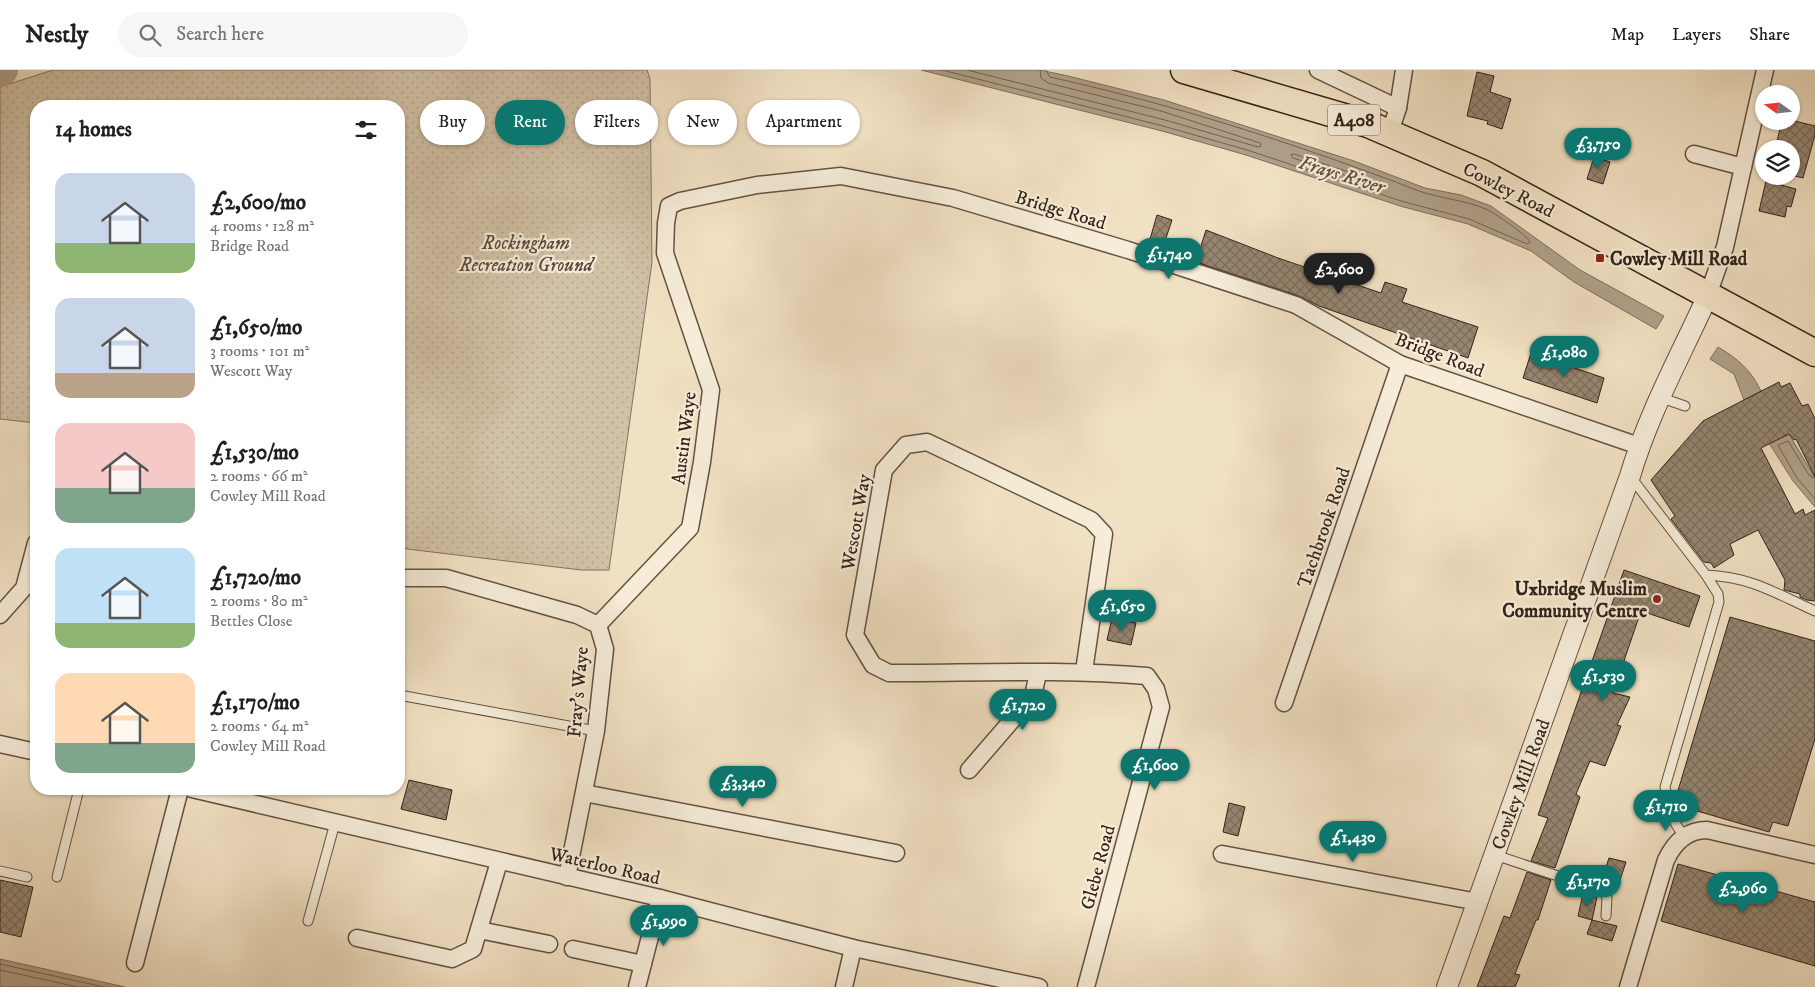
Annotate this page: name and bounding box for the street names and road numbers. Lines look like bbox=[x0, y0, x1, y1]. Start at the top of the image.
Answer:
road number: A408 bbox=[1328, 104, 1380, 136]
street label: Cowley Road bbox=[1459, 157, 1558, 223]
street label: Bridge Road bbox=[1012, 186, 1109, 235]
street label: Bridge Road bbox=[1392, 328, 1488, 383]
street label: Austin Waye bbox=[667, 390, 702, 486]
street label: Tachbrook Road bbox=[1293, 464, 1356, 591]
street label: Wescott Way bbox=[837, 471, 876, 573]
street label: Fray's Waye bbox=[563, 646, 594, 739]
street label: Cowley Mill Road bbox=[1487, 716, 1556, 853]
street label: Glebe Road bbox=[1076, 822, 1121, 912]
street label: Waterloo Road bbox=[546, 842, 663, 890]

